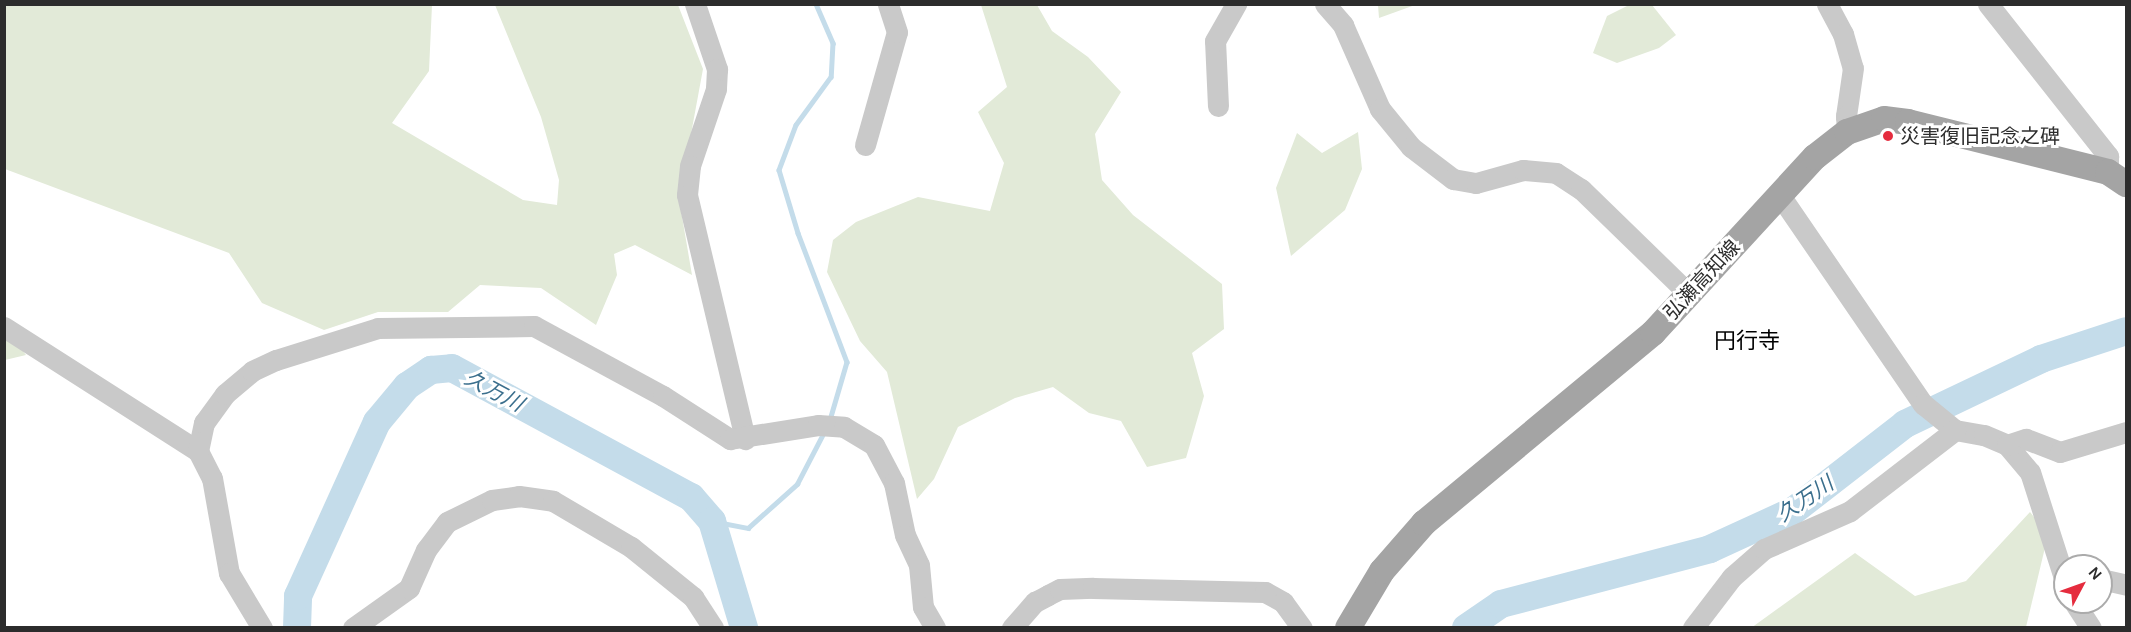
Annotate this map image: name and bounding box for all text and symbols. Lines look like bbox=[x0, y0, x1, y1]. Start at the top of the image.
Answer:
place label: 災害復旧記念之碑 bbox=[1900, 124, 2060, 148]
marker: 災害復旧記念之碑 bbox=[1881, 129, 1895, 143]
street label: 弘瀬高知線 bbox=[1659, 235, 1745, 325]
district label: 円行寺 bbox=[1714, 329, 1780, 355]
water label: 久万川 bbox=[460, 365, 528, 417]
water label: 久万川 bbox=[1772, 471, 1838, 527]
north arrow bbox=[2053, 554, 2113, 614]
text: N bbox=[2085, 563, 2106, 584]

